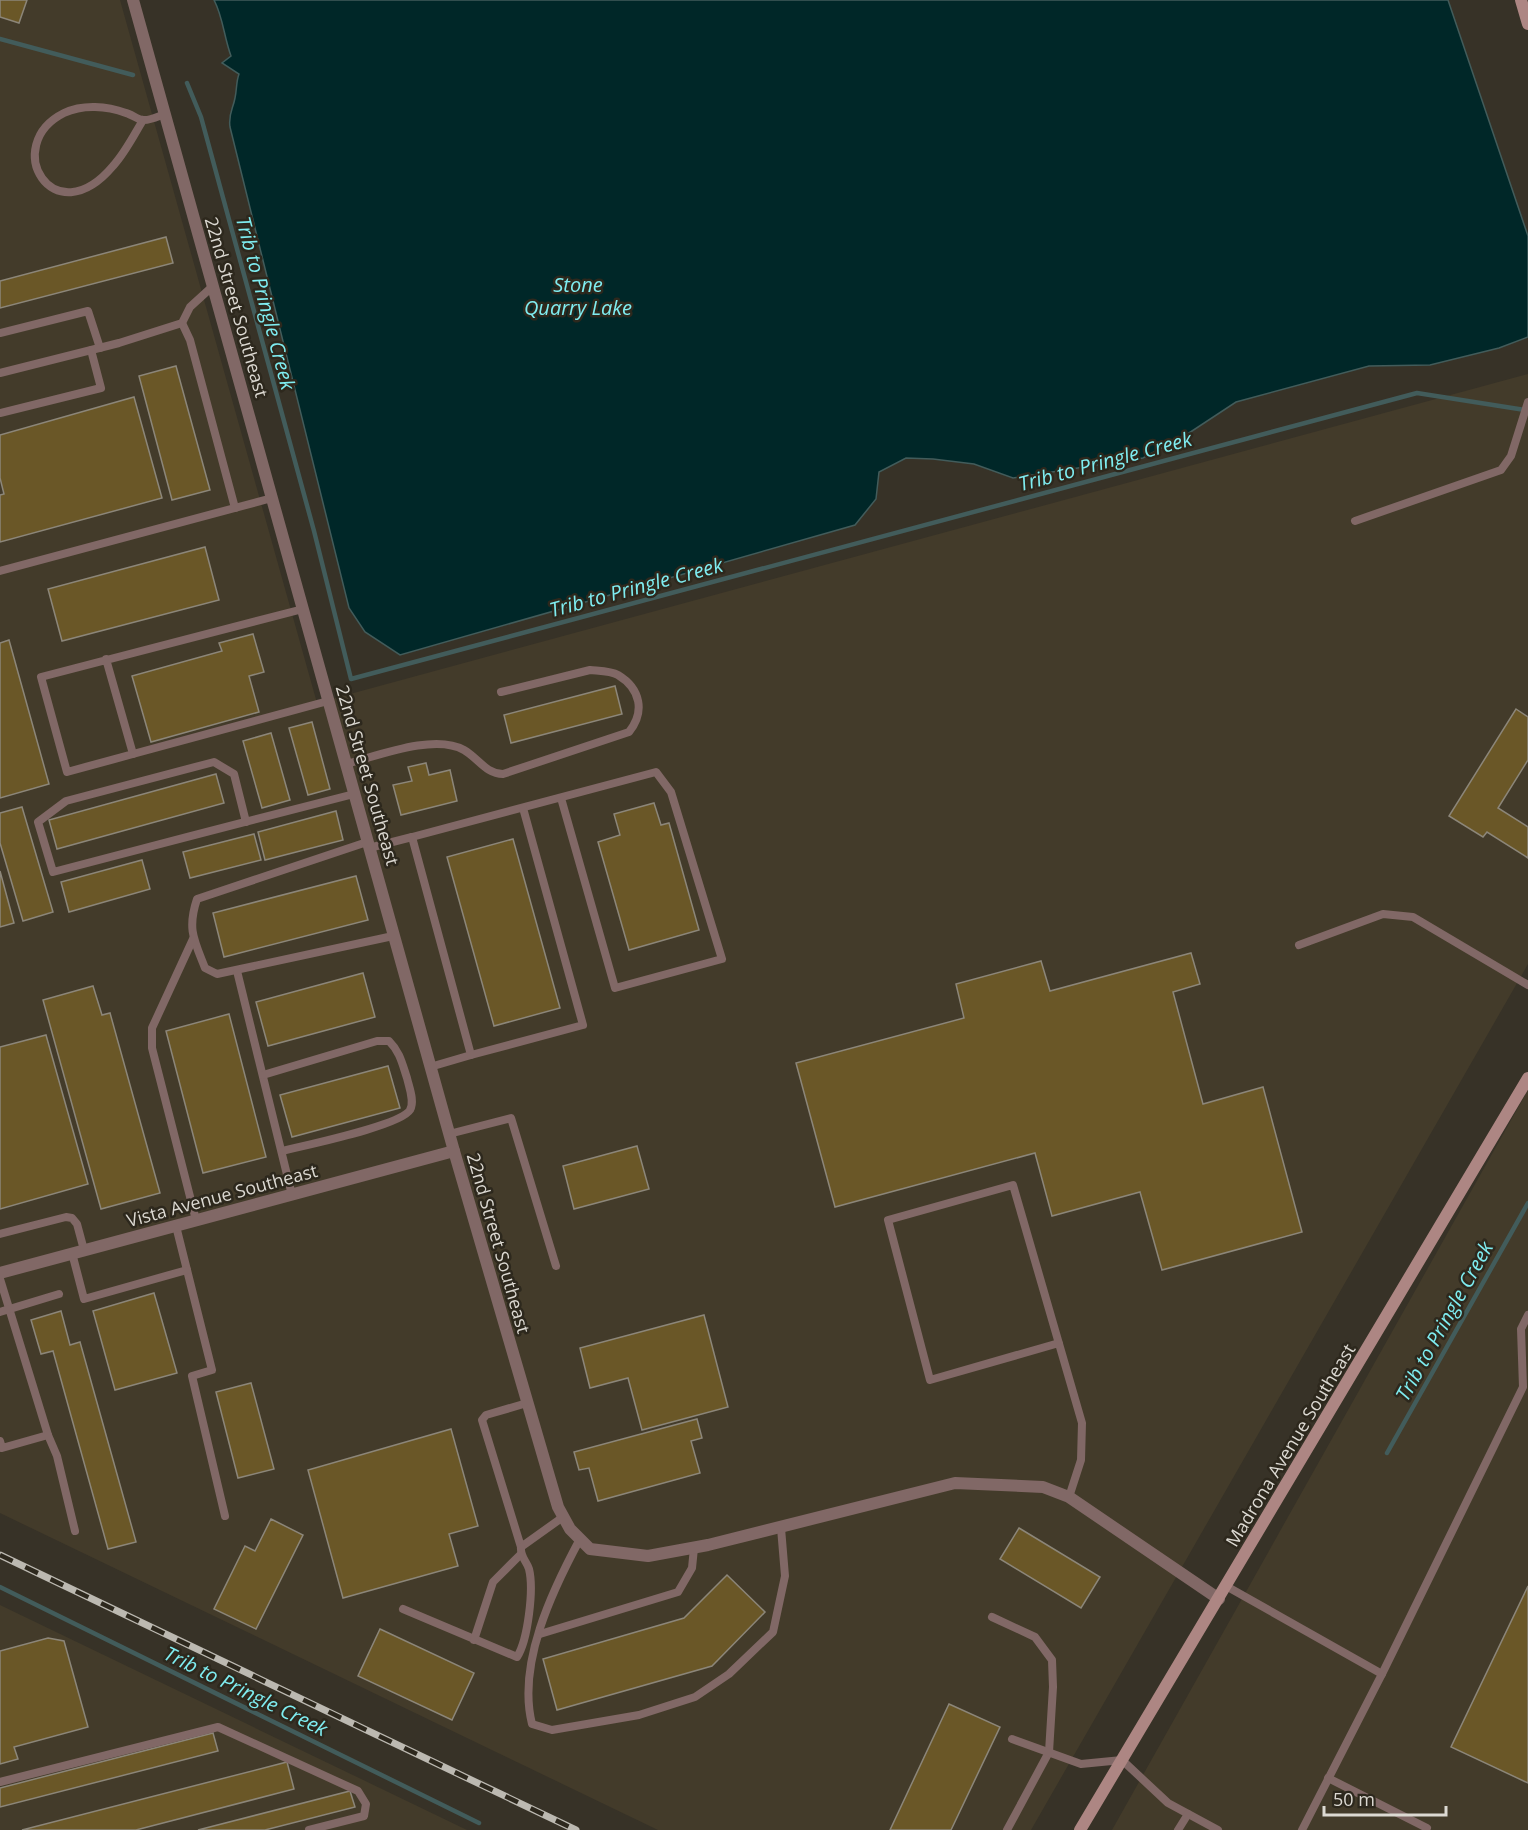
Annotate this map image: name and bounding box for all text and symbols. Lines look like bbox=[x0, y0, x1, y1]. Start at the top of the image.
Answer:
water label: Trib to Pringle Creek bbox=[230, 213, 302, 394]
street label: 22nd Street Southeast bbox=[200, 214, 274, 400]
water label: Stone Quarry Lake bbox=[524, 271, 632, 321]
water label: Trib to Pringle Creek bbox=[1015, 425, 1196, 497]
water label: Trib to Pringle Creek bbox=[546, 551, 727, 623]
street label: 22nd Street Southeast bbox=[331, 682, 405, 868]
street label: 22nd Street Southeast bbox=[462, 1150, 536, 1336]
street label: Vista Avenue Southeast bbox=[124, 1158, 320, 1232]
water label: Trib to Pringle Creek bbox=[1389, 1235, 1500, 1406]
street label: Madrona Avenue Southeast bbox=[1220, 1339, 1360, 1551]
water label: Trib to Pringle Creek bbox=[160, 1640, 333, 1743]
scale bar bbox=[1324, 1779, 1446, 1817]
text: 50 m bbox=[1333, 1787, 1375, 1811]

